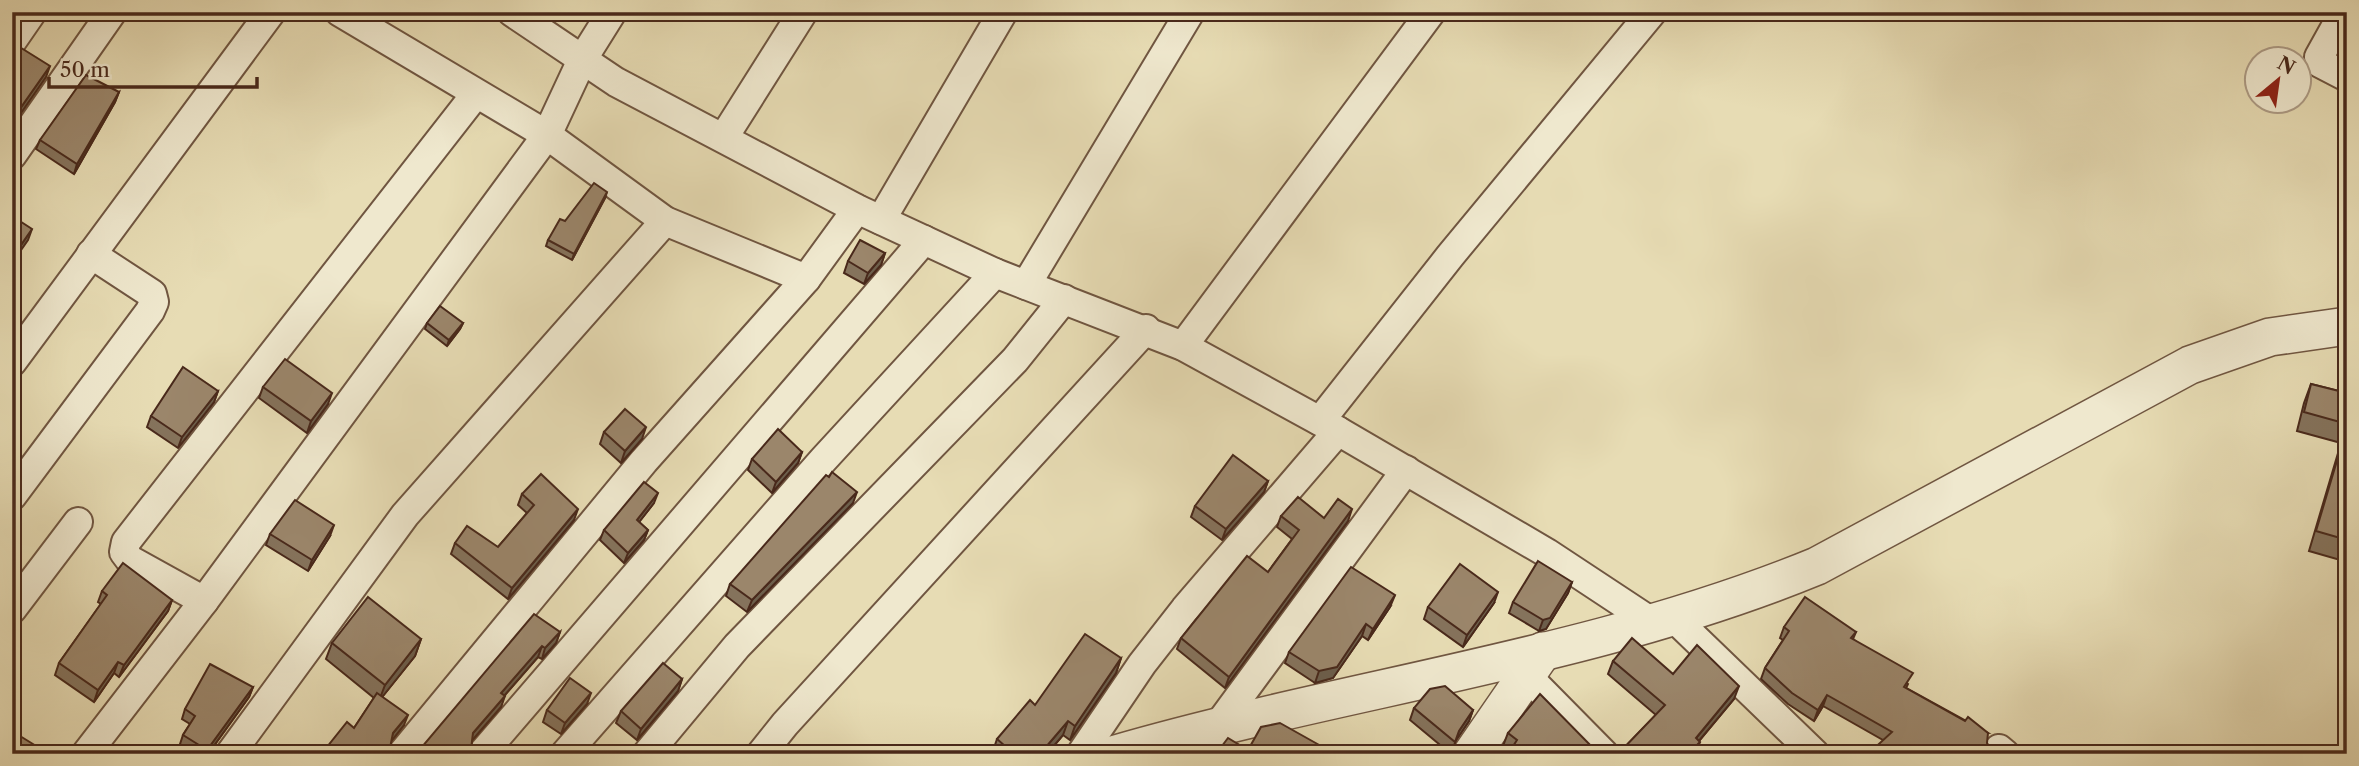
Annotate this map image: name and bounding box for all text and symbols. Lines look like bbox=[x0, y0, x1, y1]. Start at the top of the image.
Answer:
scale bar bbox=[49, 46, 257, 90]
north arrow bbox=[2244, 46, 2314, 116]
text: N bbox=[2273, 52, 2299, 80]
text: 50 m bbox=[60, 57, 110, 82]

